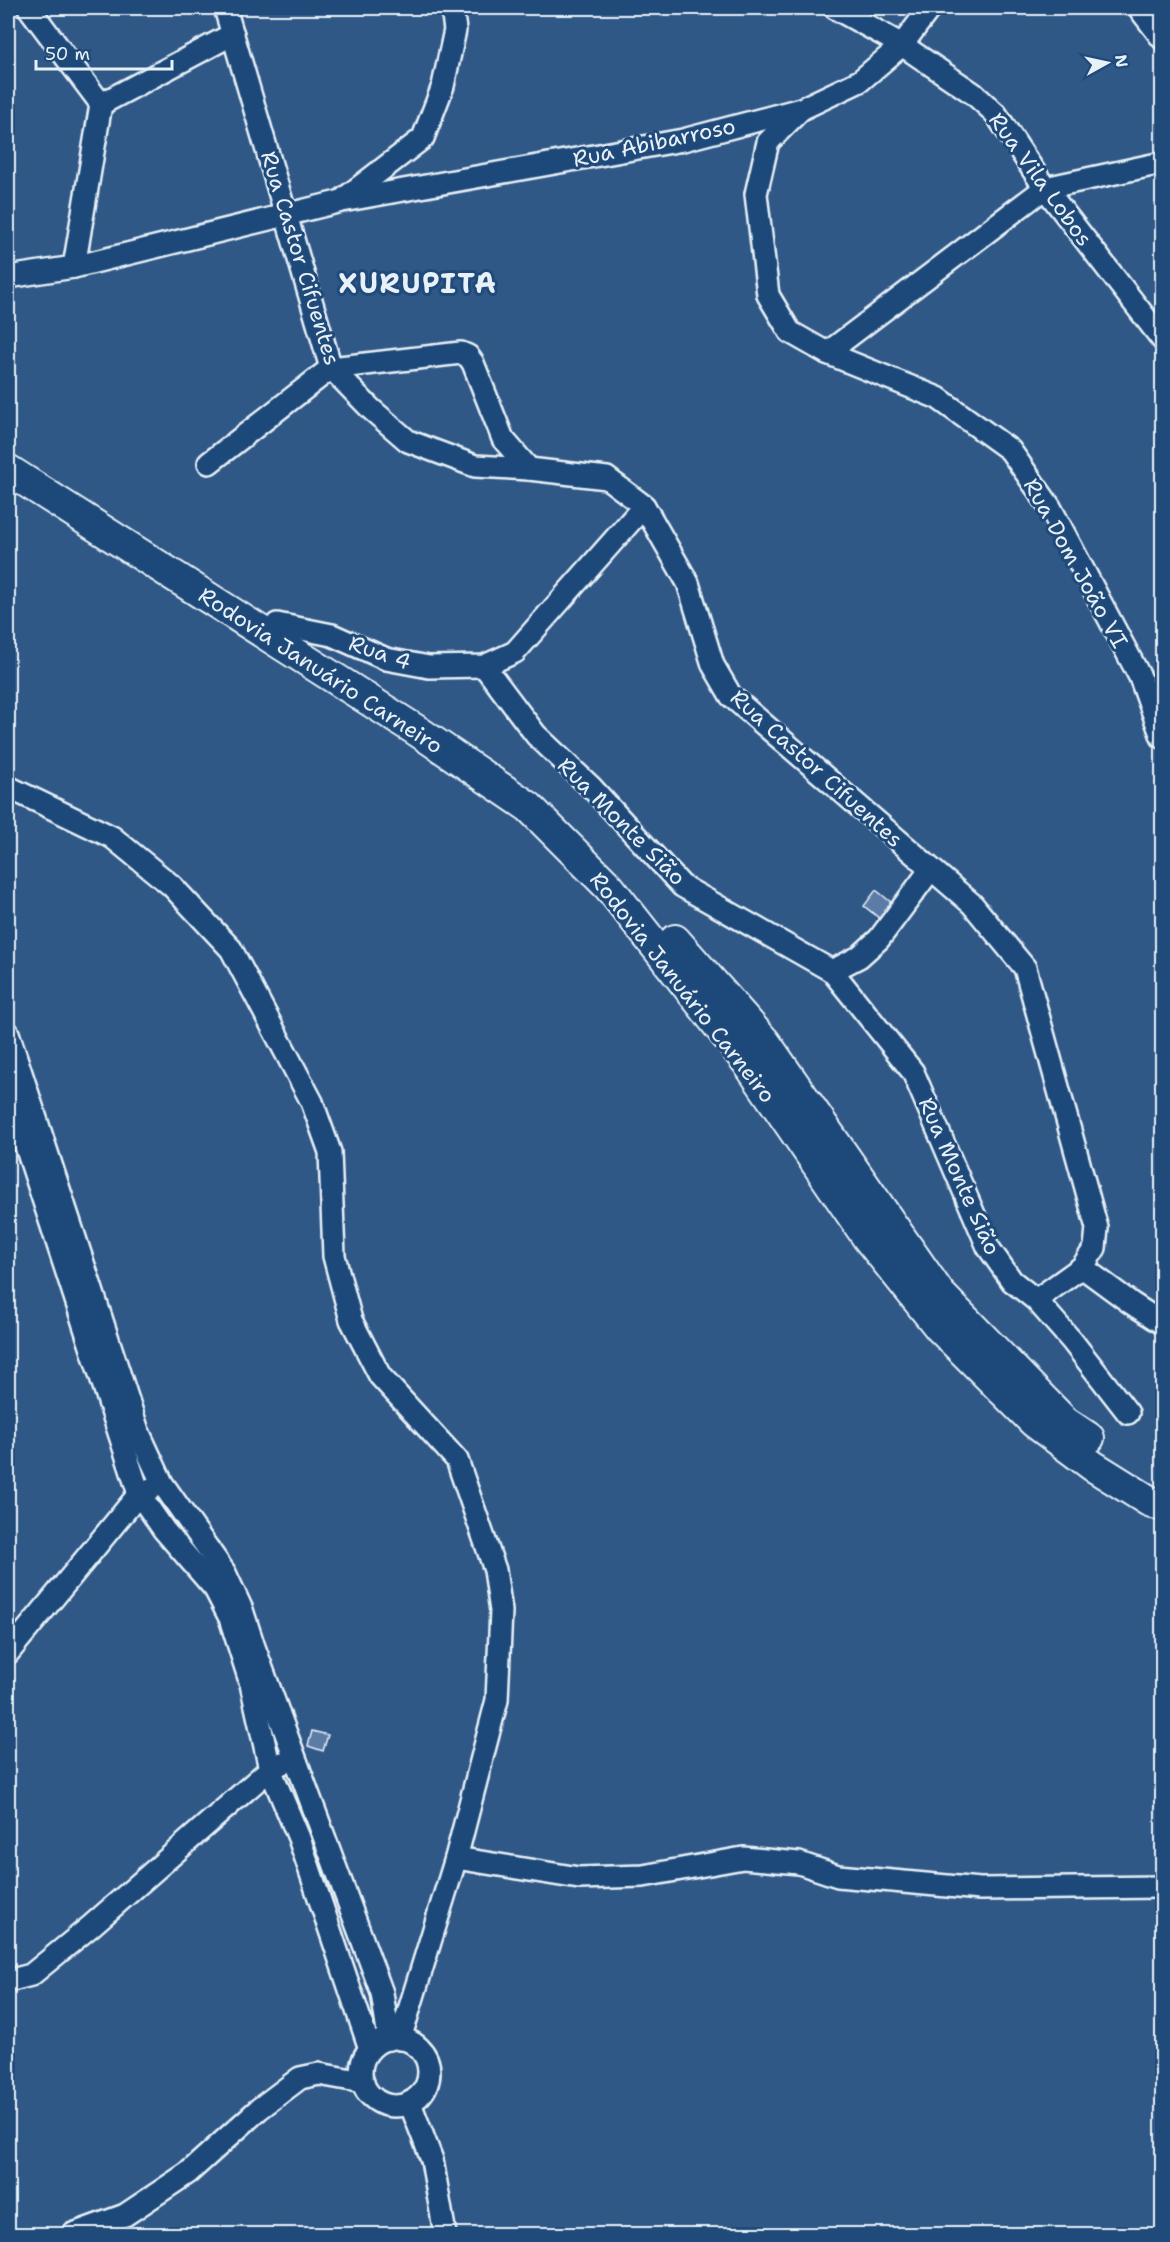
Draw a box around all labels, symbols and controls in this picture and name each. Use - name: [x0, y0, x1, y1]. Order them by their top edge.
- scale bar: [36, 33, 172, 71]
- north arrow: [1077, 33, 1137, 93]
- text: 50 m: [45, 42, 90, 66]
- text: N: [1110, 53, 1133, 69]
- street label: Rua Vila Lobos: [982, 107, 1099, 252]
- street label: Rua Abibarroso: [570, 111, 738, 174]
- street label: Rua Castor Cifuentes: [254, 147, 347, 369]
- district label: XURUPITA: [339, 264, 497, 302]
- street label: Rua Dom João VI: [1017, 473, 1134, 653]
- street label: Rodovia Januário Carneiro: [193, 580, 448, 760]
- street label: Rua 4: [345, 628, 415, 677]
- street label: Rua Castor Cifuentes: [724, 683, 909, 854]
- street label: Rua Monte Sião: [551, 751, 692, 892]
- street label: Rodovia Januário Carneiro: [583, 866, 782, 1109]
- street label: Rua Monte Sião: [912, 1093, 1007, 1260]

